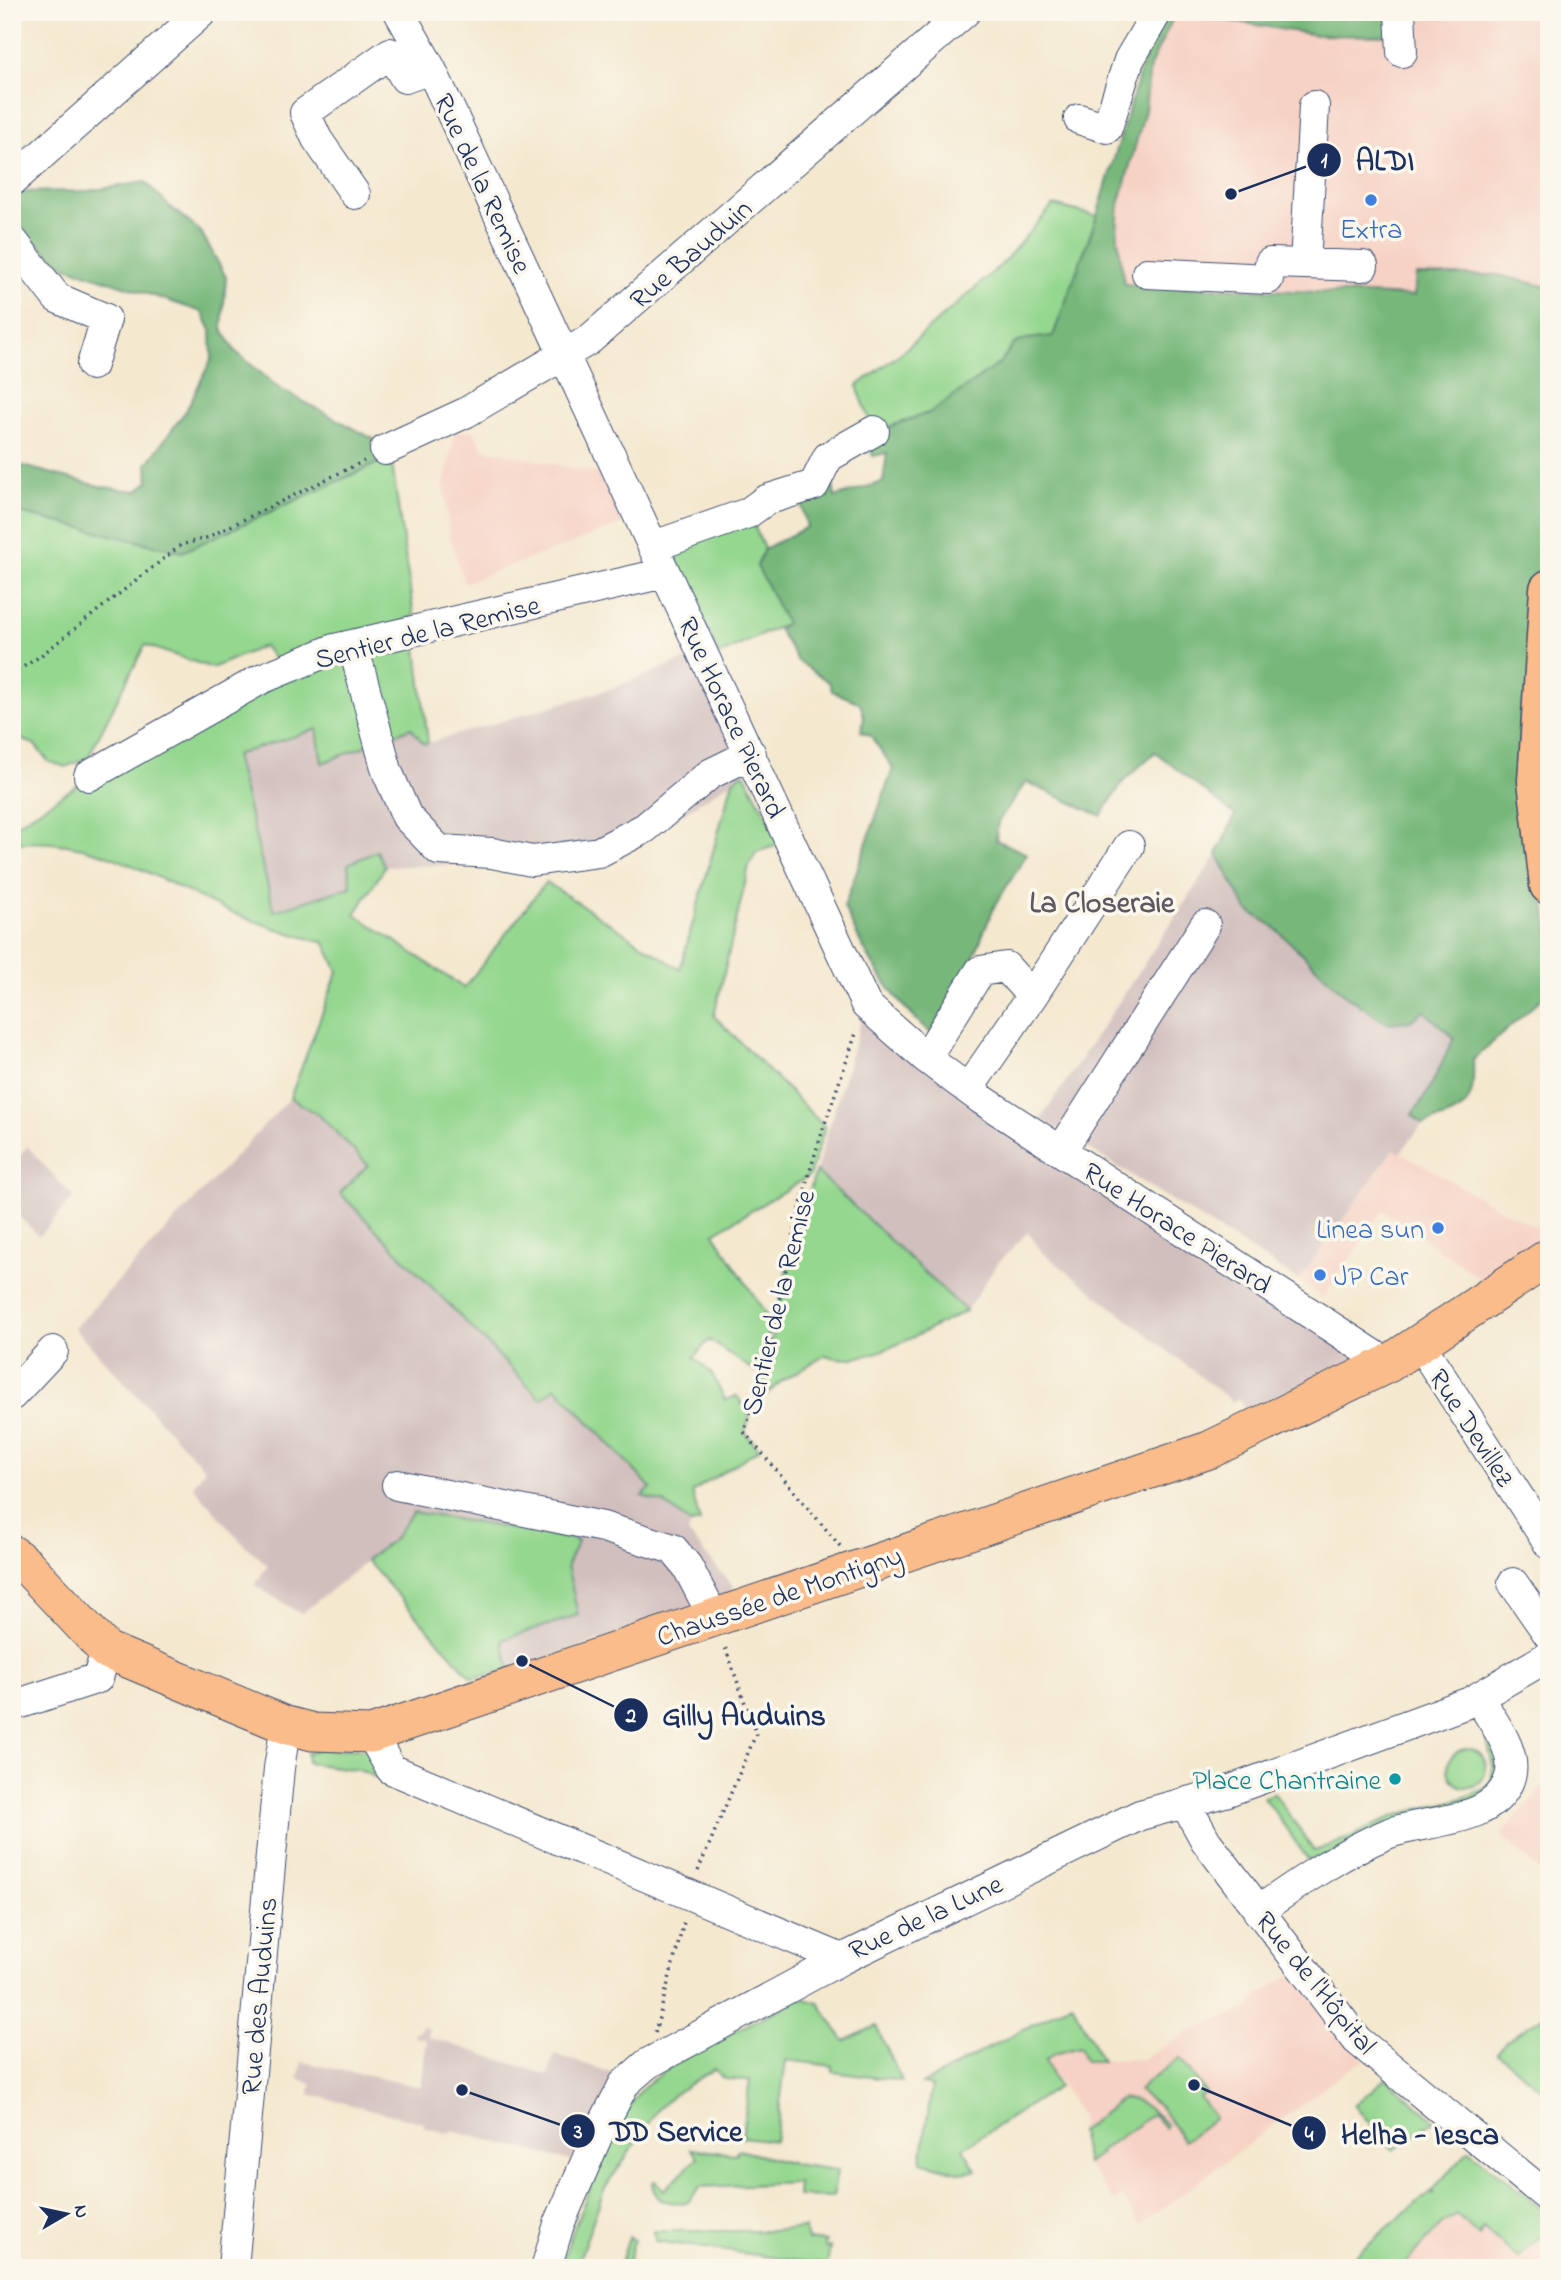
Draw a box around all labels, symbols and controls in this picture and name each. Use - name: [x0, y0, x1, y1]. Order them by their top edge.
- street label: Rue de la Remise: [421, 88, 541, 282]
- callout: ALDI: [1307, 134, 1429, 185]
- text: ALDI: [1356, 141, 1414, 185]
- text: 1: [1321, 147, 1328, 177]
- street label: Rue Bauduin: [622, 191, 763, 321]
- marker: Extra: [1363, 192, 1379, 208]
- place label: Extra: [1340, 211, 1402, 252]
- street label: Sentier de la Remise: [311, 586, 545, 682]
- street label: Rue Horace Pierard: [665, 611, 795, 826]
- district label: La Closeraie: [1030, 883, 1176, 927]
- street label: Rue Horace Pierard: [1074, 1153, 1279, 1307]
- street label: Sentier de la Remise: [733, 1186, 828, 1420]
- place label: Linea sun: [1316, 1211, 1424, 1252]
- marker: Linea sun: [1430, 1220, 1446, 1236]
- place label: JP Car: [1334, 1258, 1409, 1299]
- marker: JP Car: [1312, 1267, 1328, 1283]
- street label: Rue Devillez: [1416, 1362, 1524, 1496]
- street label: Chaussée de Montigny: [652, 1537, 908, 1660]
- callout: Gilly Auduins: [614, 1689, 840, 1740]
- text: Gilly Auduins: [662, 1696, 826, 1740]
- text: 2: [625, 1702, 637, 1732]
- place label: Place Chantraine: [1192, 1762, 1381, 1803]
- marker: Place Chantraine: [1387, 1771, 1403, 1787]
- street label: Rue de la Lune: [843, 1865, 1011, 1973]
- street label: Rue des Auduins: [232, 1896, 291, 2097]
- street label: Rue de l'Hôpital: [1244, 1904, 1385, 2065]
- callout: DD Service: [560, 2105, 756, 2156]
- callout: Helha - Iesca: [1292, 2108, 1513, 2159]
- text: DD Service: [607, 2112, 744, 2156]
- text: Helha - Iesca: [1341, 2115, 1499, 2159]
- text: 3: [573, 2118, 583, 2148]
- text: 4: [1305, 2121, 1314, 2151]
- north arrow: [32, 2178, 102, 2248]
- text: N: [66, 2203, 95, 2220]

